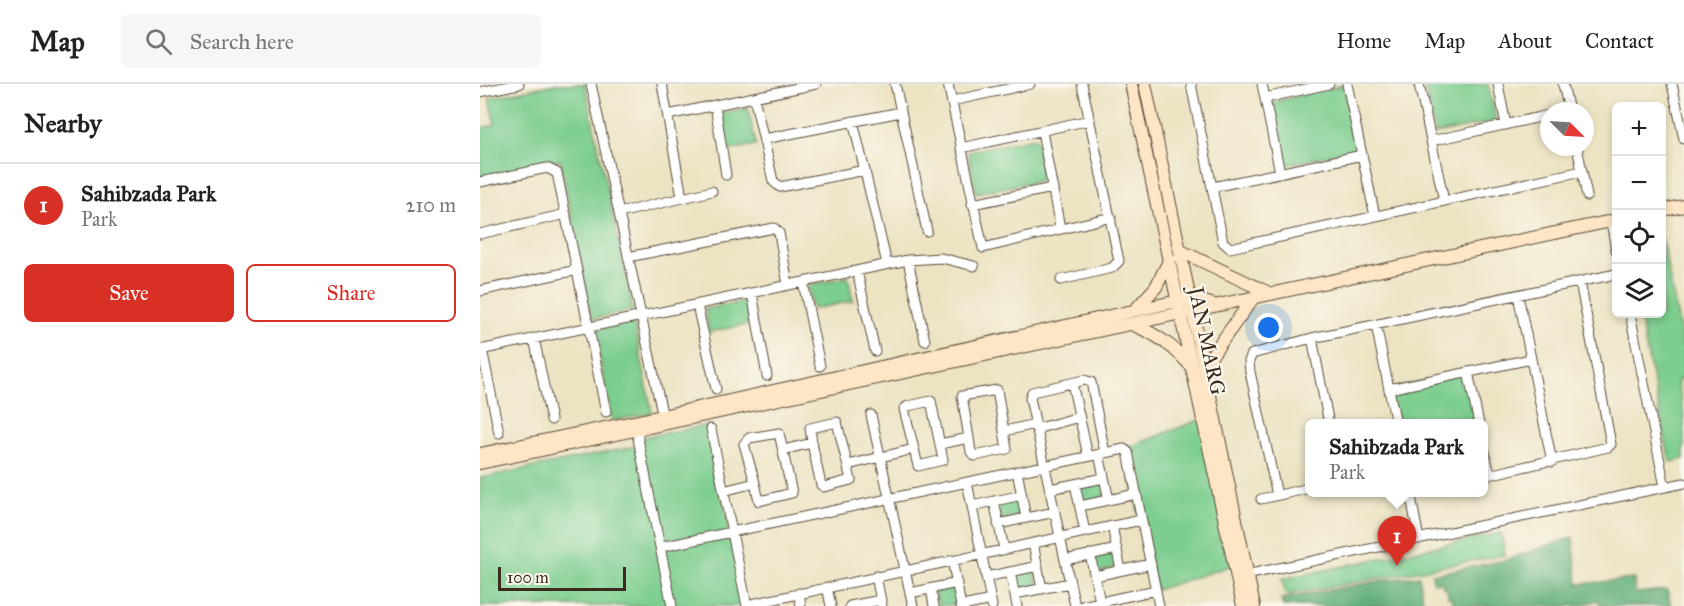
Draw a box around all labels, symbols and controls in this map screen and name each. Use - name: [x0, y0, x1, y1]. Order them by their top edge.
- search box: [121, 14, 541, 68]
- text: Map: [30, 24, 85, 59]
- icon: search: [142, 25, 175, 58]
- text: Search here: [190, 28, 294, 55]
- text: Home: [1336, 28, 1391, 54]
- text: Map: [1424, 28, 1465, 54]
- text: About: [1498, 28, 1552, 54]
- text: Contact: [1585, 28, 1654, 54]
- north arrow: [1540, 102, 1594, 156]
- map controls: [1612, 102, 1666, 318]
- button: +: [1612, 102, 1666, 156]
- text: Nearby: [24, 107, 102, 139]
- button: −: [1612, 156, 1666, 210]
- text: Sahibzada Park: [81, 180, 216, 207]
- text: 1: [40, 193, 47, 217]
- text: 210 m: [406, 193, 456, 217]
- text: Park: [81, 207, 117, 231]
- button: locate: [1612, 210, 1666, 264]
- button: Save: [24, 264, 234, 322]
- button: Share: [246, 264, 456, 322]
- button: layers: [1612, 264, 1666, 318]
- street label: JAN MARG: [1182, 282, 1231, 398]
- your location: [1254, 313, 1283, 342]
- popup: [1305, 419, 1488, 497]
- text: Sahibzada Park: [1329, 433, 1464, 460]
- text: Park: [1329, 460, 1365, 484]
- pin: 1: [1378, 516, 1416, 566]
- scale bar: [498, 564, 626, 592]
- text: 100 m: [507, 568, 549, 587]

